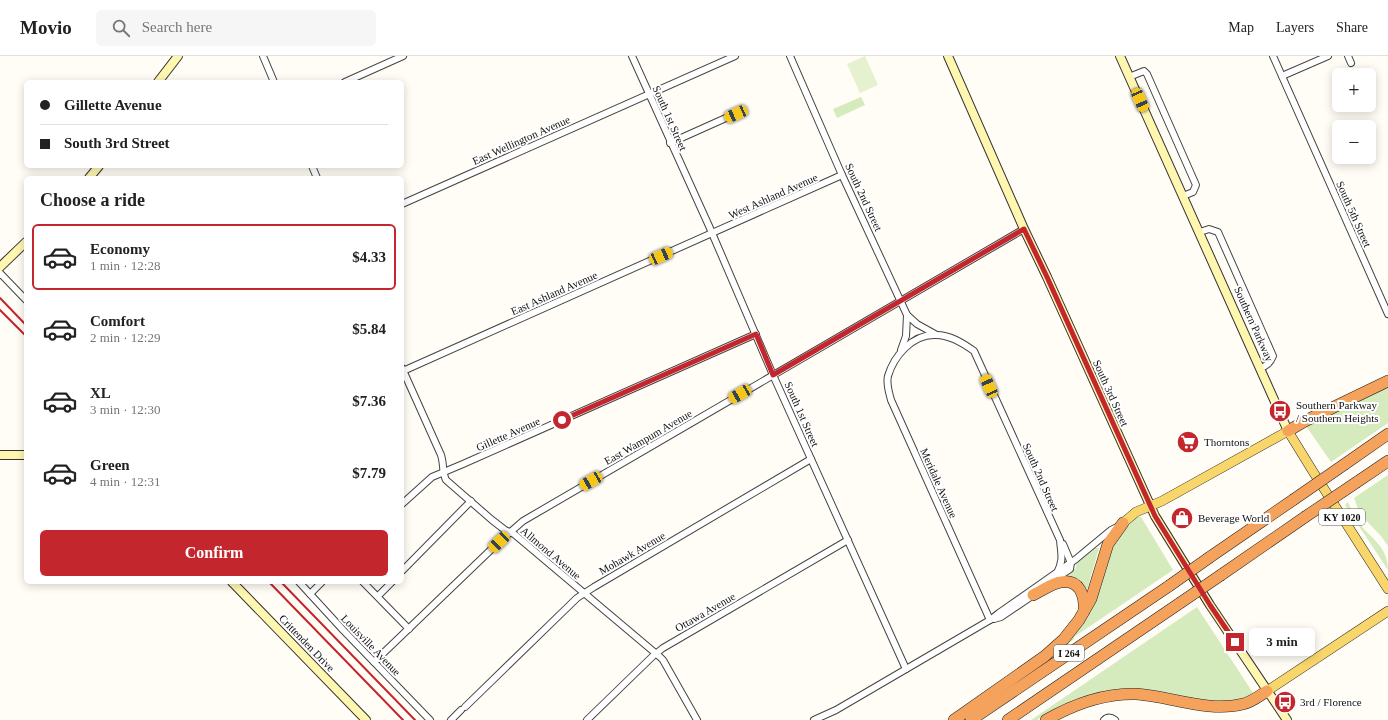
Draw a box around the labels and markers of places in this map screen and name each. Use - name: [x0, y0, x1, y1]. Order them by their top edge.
- bus stop icon: Southern Parkway / Southern Heights: [1267, 398, 1293, 424]
- place label: Southern Parkway / Southern Heights: [1296, 399, 1379, 424]
- supermarket icon: Thorntons: [1175, 429, 1201, 455]
- place label: Thorntons: [1204, 436, 1249, 448]
- shop icon: Beverage World: [1169, 505, 1195, 531]
- place label: Beverage World: [1198, 512, 1270, 524]
- bus stop icon: 3rd / Florence: [1272, 689, 1298, 715]
- place label: 3rd / Florence: [1300, 696, 1362, 708]

